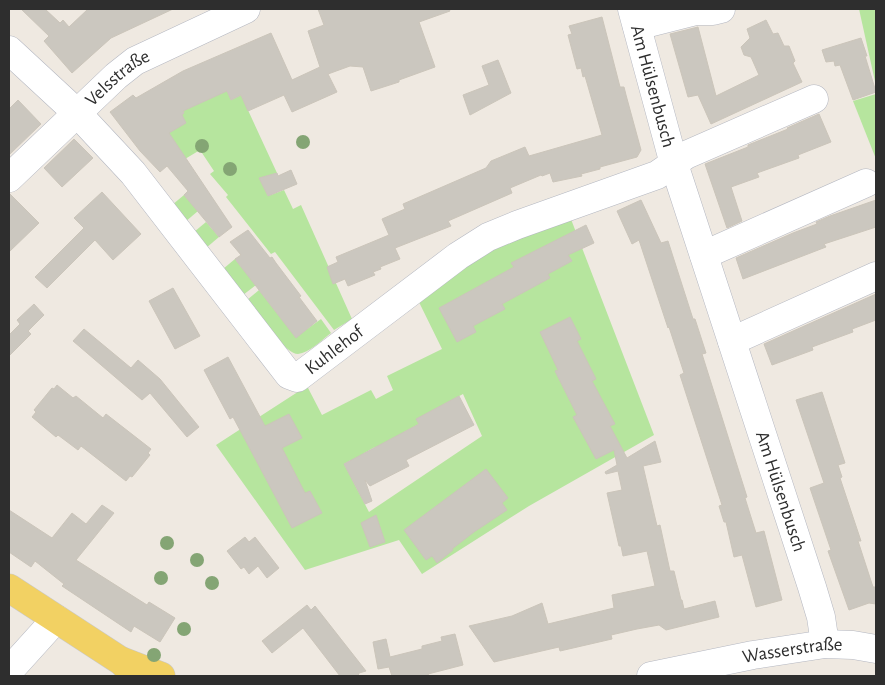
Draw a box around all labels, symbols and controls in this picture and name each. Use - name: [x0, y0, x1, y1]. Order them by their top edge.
- street label: Am Hülsenbusch: [627, 23, 679, 149]
- street label: Velsstraße: [82, 46, 152, 109]
- street label: Kuhlehof: [301, 321, 368, 378]
- street label: Am Hülsenbusch: [752, 429, 809, 554]
- street label: Wasserstraße: [741, 634, 843, 666]

